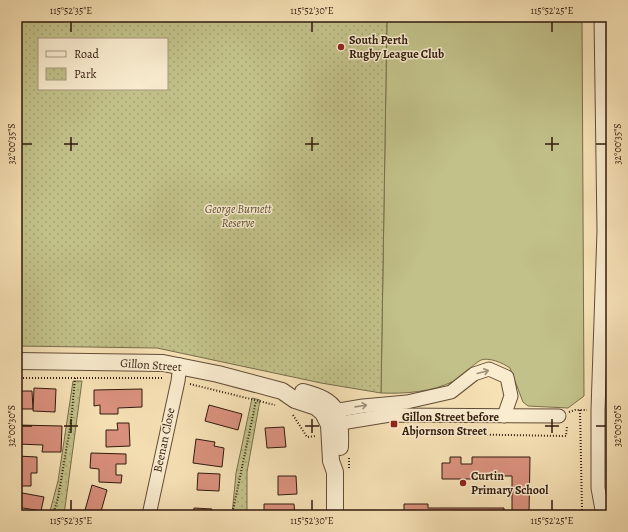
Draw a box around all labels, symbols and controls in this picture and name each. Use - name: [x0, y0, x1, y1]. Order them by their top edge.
- text: 115°52'35"E: [50, 4, 92, 17]
- text: 115°52'30"E: [290, 4, 334, 17]
- text: 115°52'25"E: [531, 4, 574, 17]
- place label: South Perth Rugby League Club: [349, 32, 444, 62]
- legend: [38, 38, 168, 90]
- marker: South Perth Rugby League Club: [336, 42, 346, 52]
- text: Road: [74, 46, 100, 62]
- text: Park: [74, 66, 97, 82]
- text: 32°00'35"S: [5, 123, 18, 165]
- text: 32°00'35"S: [611, 123, 624, 165]
- park label: George Burnett Reserve: [205, 201, 272, 231]
- street label: Gillon Street: [120, 355, 182, 375]
- one-way arrow: [477, 368, 490, 375]
- one-way arrow: [354, 402, 367, 410]
- text: 32°00'30"S: [5, 405, 18, 447]
- text: 32°00'30"S: [611, 405, 624, 447]
- street label: Beenan Close: [149, 406, 179, 474]
- place label: Gillon Street before Abjornson Street: [401, 409, 500, 439]
- marker: Gillon Street before Abjornson Street: [389, 419, 399, 429]
- place label: Curtin Primary School: [471, 468, 549, 498]
- marker: Curtin Primary School: [458, 478, 468, 488]
- text: 115°52'35"E: [50, 514, 92, 527]
- text: 115°52'30"E: [290, 514, 334, 527]
- text: 115°52'25"E: [531, 514, 574, 527]

